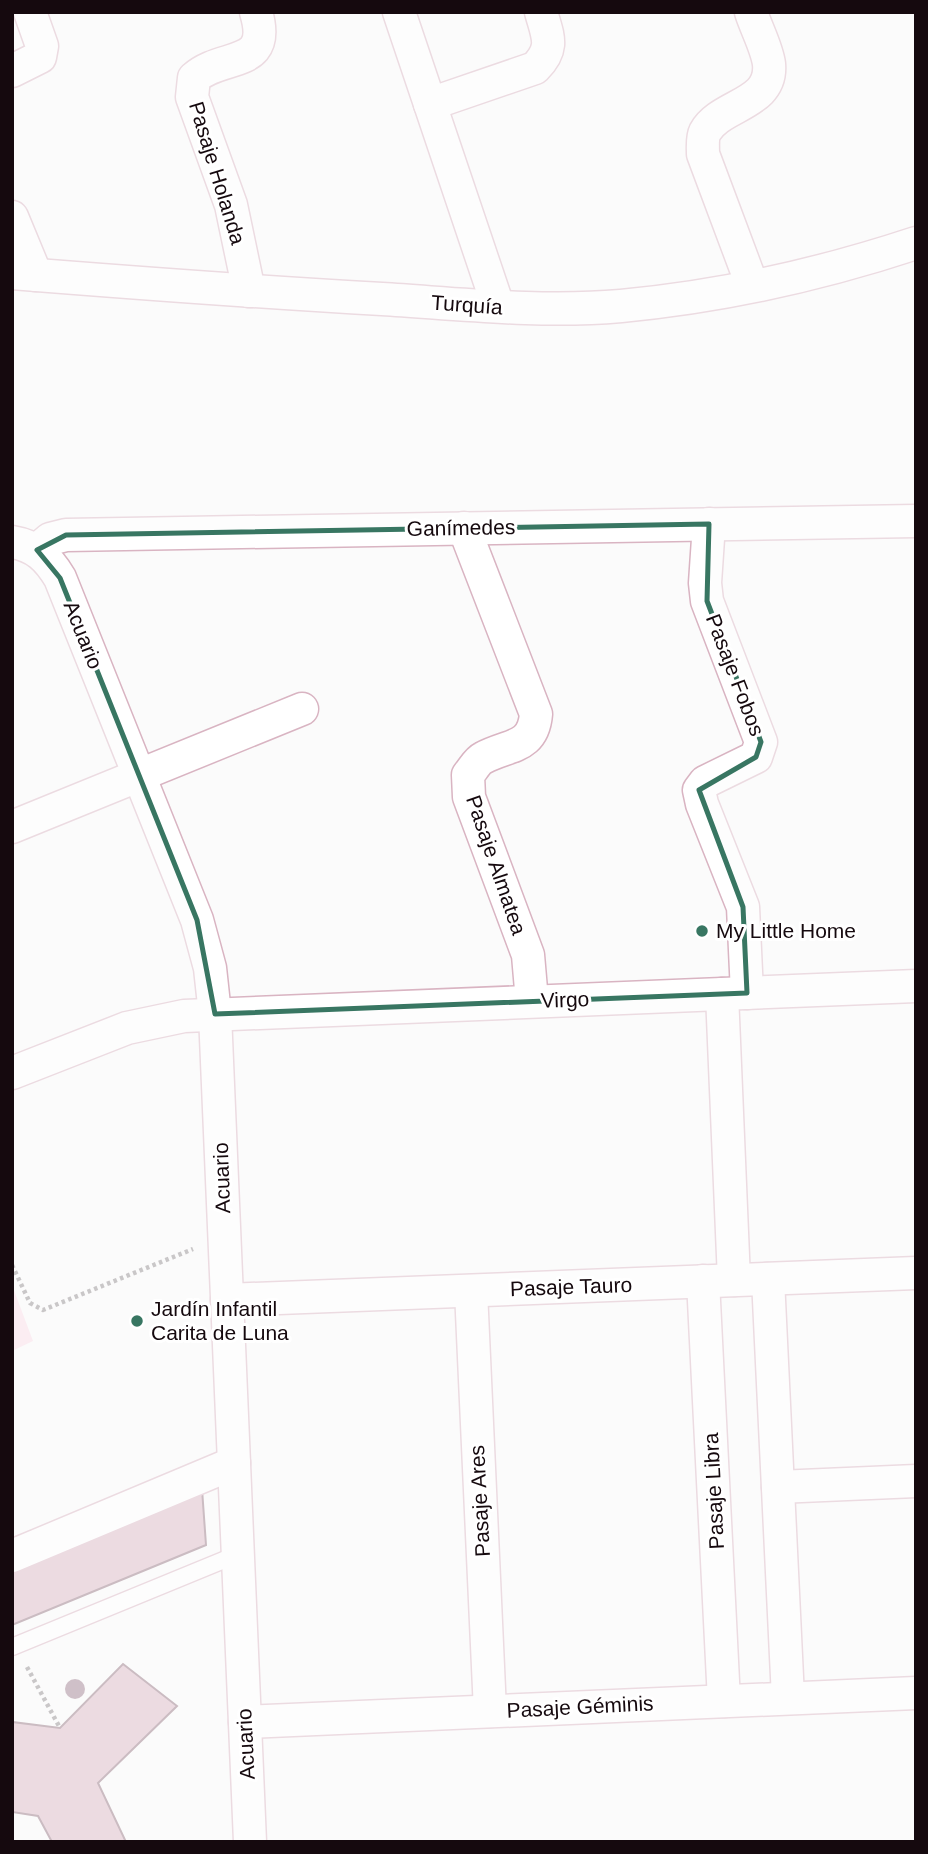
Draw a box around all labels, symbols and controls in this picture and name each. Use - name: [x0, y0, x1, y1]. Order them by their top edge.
- street label: Pasaje Holanda: [185, 99, 250, 247]
- street label: Turquía: [431, 291, 504, 318]
- street label: Ganímedes: [407, 515, 515, 540]
- street label: Acuario: [59, 597, 107, 672]
- street label: Pasaje Fobos: [702, 611, 769, 739]
- street label: Pasaje Almatea: [462, 792, 531, 938]
- place label: My Little Home: [716, 919, 856, 942]
- marker: My Little Home: [694, 923, 710, 939]
- street label: Virgo: [540, 987, 590, 1012]
- street label: Acuario: [209, 1142, 234, 1214]
- street label: Pasaje Tauro: [510, 1273, 632, 1300]
- place label: Jardín Infantil Carita de Luna: [151, 1297, 289, 1344]
- marker: Jardín Infantil Carita de Luna: [129, 1313, 145, 1329]
- street label: Pasaje Libra: [699, 1432, 728, 1550]
- street label: Pasaje Ares: [465, 1444, 494, 1558]
- street label: Pasaje Géminis: [506, 1691, 654, 1722]
- street label: Acuario: [232, 1708, 259, 1780]

